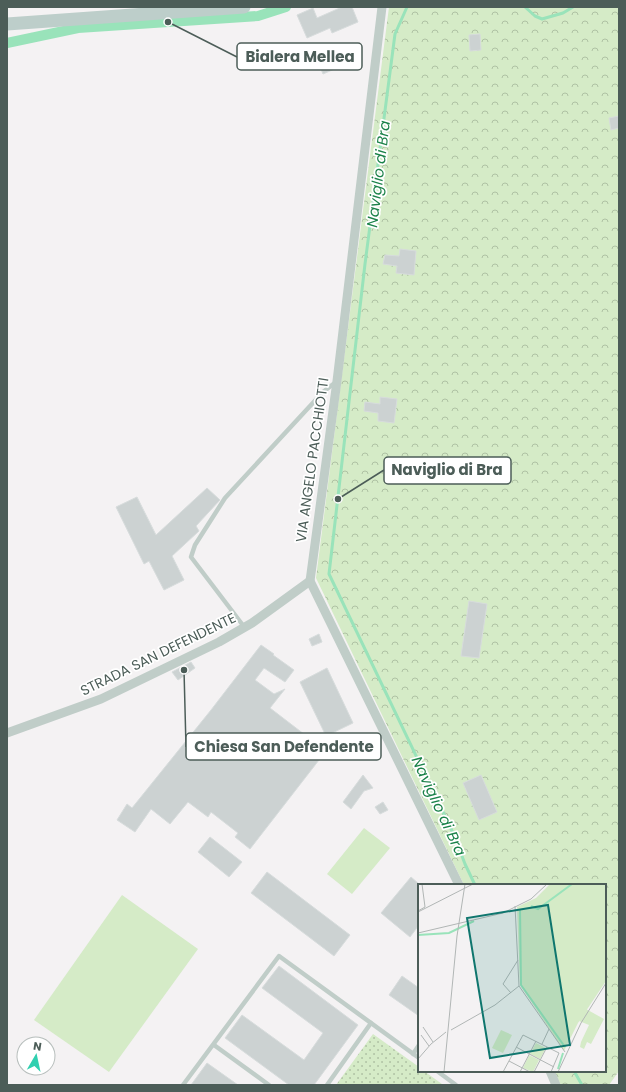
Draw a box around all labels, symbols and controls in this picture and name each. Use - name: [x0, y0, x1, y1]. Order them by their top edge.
- callout: Bialera Mellea: [237, 43, 362, 70]
- text: Bialera Mellea: [245, 46, 355, 67]
- water label: Naviglio di Bra: [361, 119, 395, 229]
- street label: VIA ANGELO PACCHIOTTI: [291, 376, 333, 544]
- callout: Naviglio di Bra: [384, 457, 511, 484]
- text: Naviglio di Bra: [391, 459, 503, 480]
- street label: STRADA SAN DEFENDENTE: [77, 608, 239, 700]
- callout: Chiesa San Defendente: [186, 733, 381, 760]
- text: Chiesa San Defendente: [194, 736, 374, 757]
- water label: Naviglio di Bra: [407, 753, 471, 859]
- inset map: [418, 884, 606, 1072]
- north arrow: [16, 1036, 56, 1076]
- text: N: [32, 1038, 43, 1055]

